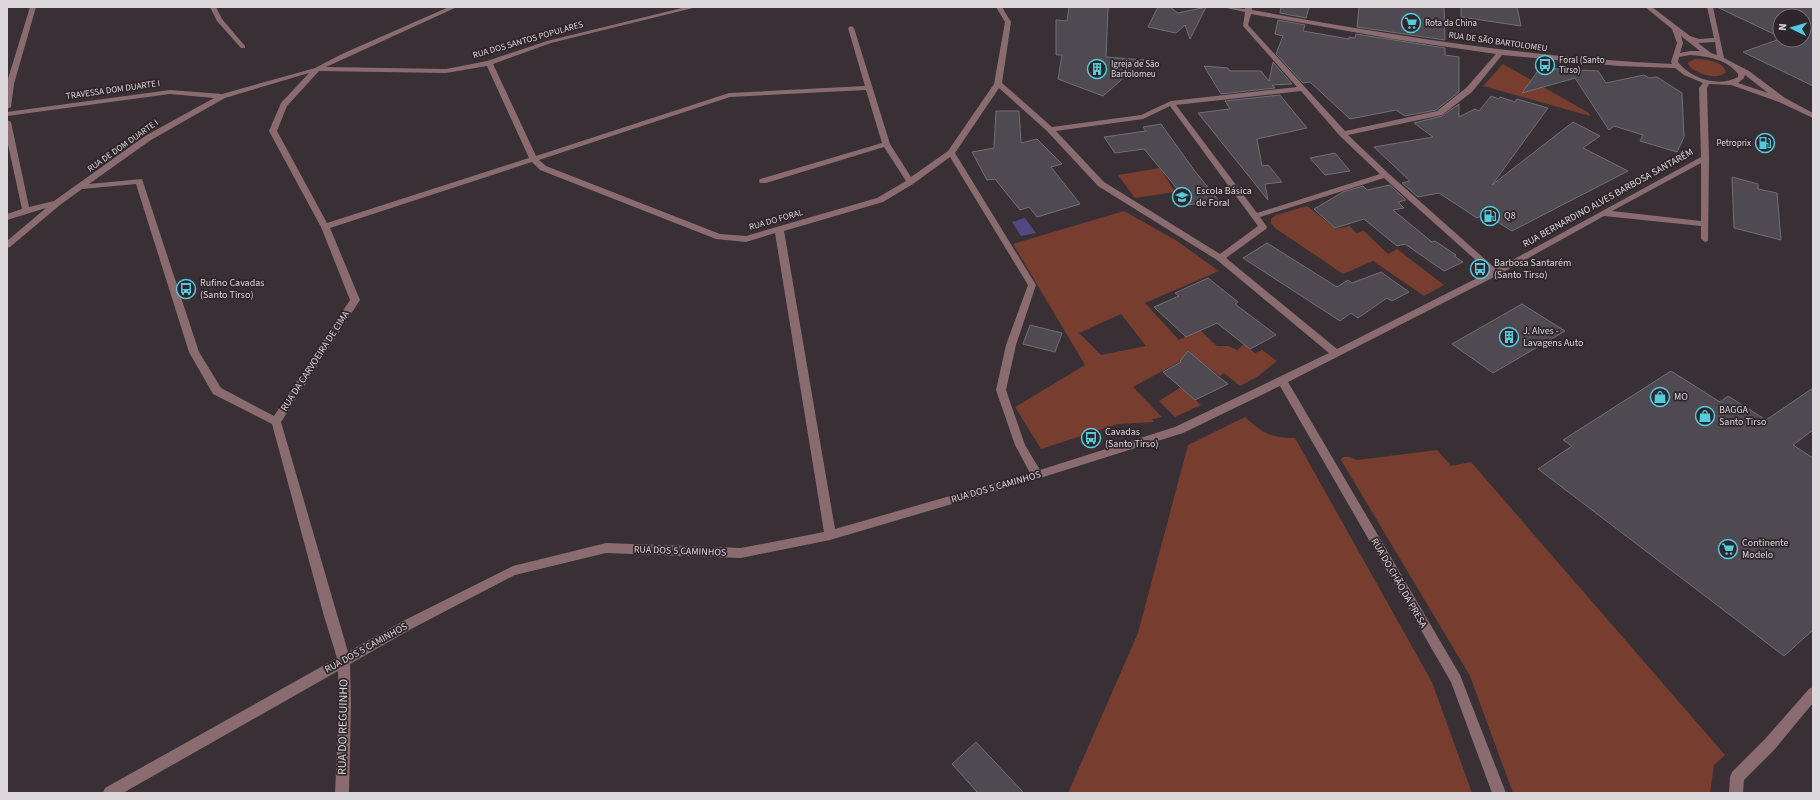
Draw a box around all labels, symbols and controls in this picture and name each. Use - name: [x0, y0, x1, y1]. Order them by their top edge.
- north arrow: [1772, 8, 1812, 48]
- supermarket icon: Rota da China: [1400, 12, 1422, 34]
- place label: Rota da China: [1425, 17, 1477, 30]
- street label: RUA DOS SANTOS POPULARES: [471, 18, 585, 62]
- text: N: [1775, 23, 1790, 31]
- street label: RUA DE SÃO BARTOLOMEU: [1448, 29, 1549, 55]
- bus stop icon: Foral (Santo Tirso): [1534, 54, 1556, 76]
- place label: Foral (Santo Tirso): [1559, 54, 1605, 77]
- building icon: Igreja de São Bartolomeu: [1086, 58, 1108, 80]
- place label: Igreja de São Bartolomeu: [1111, 58, 1160, 81]
- street label: TRAVESSA DOM DUARTE I: [65, 77, 161, 103]
- street label: RUA DE DOM DUARTE I: [85, 117, 161, 175]
- fuel station icon: Petroprix: [1754, 132, 1776, 154]
- place label: Petroprix: [1716, 137, 1751, 150]
- street label: RUA BERNARDINO ALVES BARBOSA SANTARÉM: [1520, 145, 1696, 251]
- place label: Escola Básica de Foral: [1196, 184, 1252, 210]
- school or university icon: Escola Básica de Foral: [1171, 186, 1193, 208]
- fuel station icon: Q8: [1479, 205, 1501, 227]
- street label: RUA DO FORAL: [748, 206, 805, 234]
- place label: Q8: [1504, 209, 1516, 223]
- place label: Barbosa Santarém (Santo Tirso): [1494, 256, 1571, 282]
- bus stop icon: Barbosa Santarém (Santo Tirso): [1469, 258, 1491, 280]
- place label: Rufino Cavadas (Santo Tirso): [200, 276, 264, 302]
- bus stop icon: Rufino Cavadas (Santo Tirso): [175, 278, 197, 300]
- street label: RUA DA CARVOEIRA DE CIMA: [277, 308, 353, 414]
- place label: J. Alves - Lavagens Auto: [1523, 324, 1583, 350]
- building icon: J. Alves - Lavagens Auto: [1498, 326, 1520, 348]
- shop icon: MO: [1649, 386, 1671, 408]
- place label: MO: [1674, 390, 1688, 404]
- place label: BAGGA Santo Tirso: [1719, 403, 1766, 429]
- shop icon: BAGGA Santo Tirso: [1694, 405, 1716, 427]
- place label: Cavadas (Santo Tirso): [1105, 425, 1158, 451]
- bus stop icon: Cavadas (Santo Tirso): [1080, 427, 1102, 449]
- street label: RUA DOS 5 CAMINHOS: [950, 468, 1042, 506]
- street label: RUA DO CHÃO DA PRESA: [1368, 536, 1431, 631]
- place label: Continente Modelo: [1742, 536, 1789, 562]
- supermarket icon: Continente Modelo: [1717, 538, 1739, 560]
- street label: RUA DOS 5 CAMINHOS: [634, 542, 726, 560]
- street label: RUA DOS 5 CAMINHOS: [322, 619, 410, 677]
- street label: RUA DO REGUINHO: [334, 679, 352, 775]

